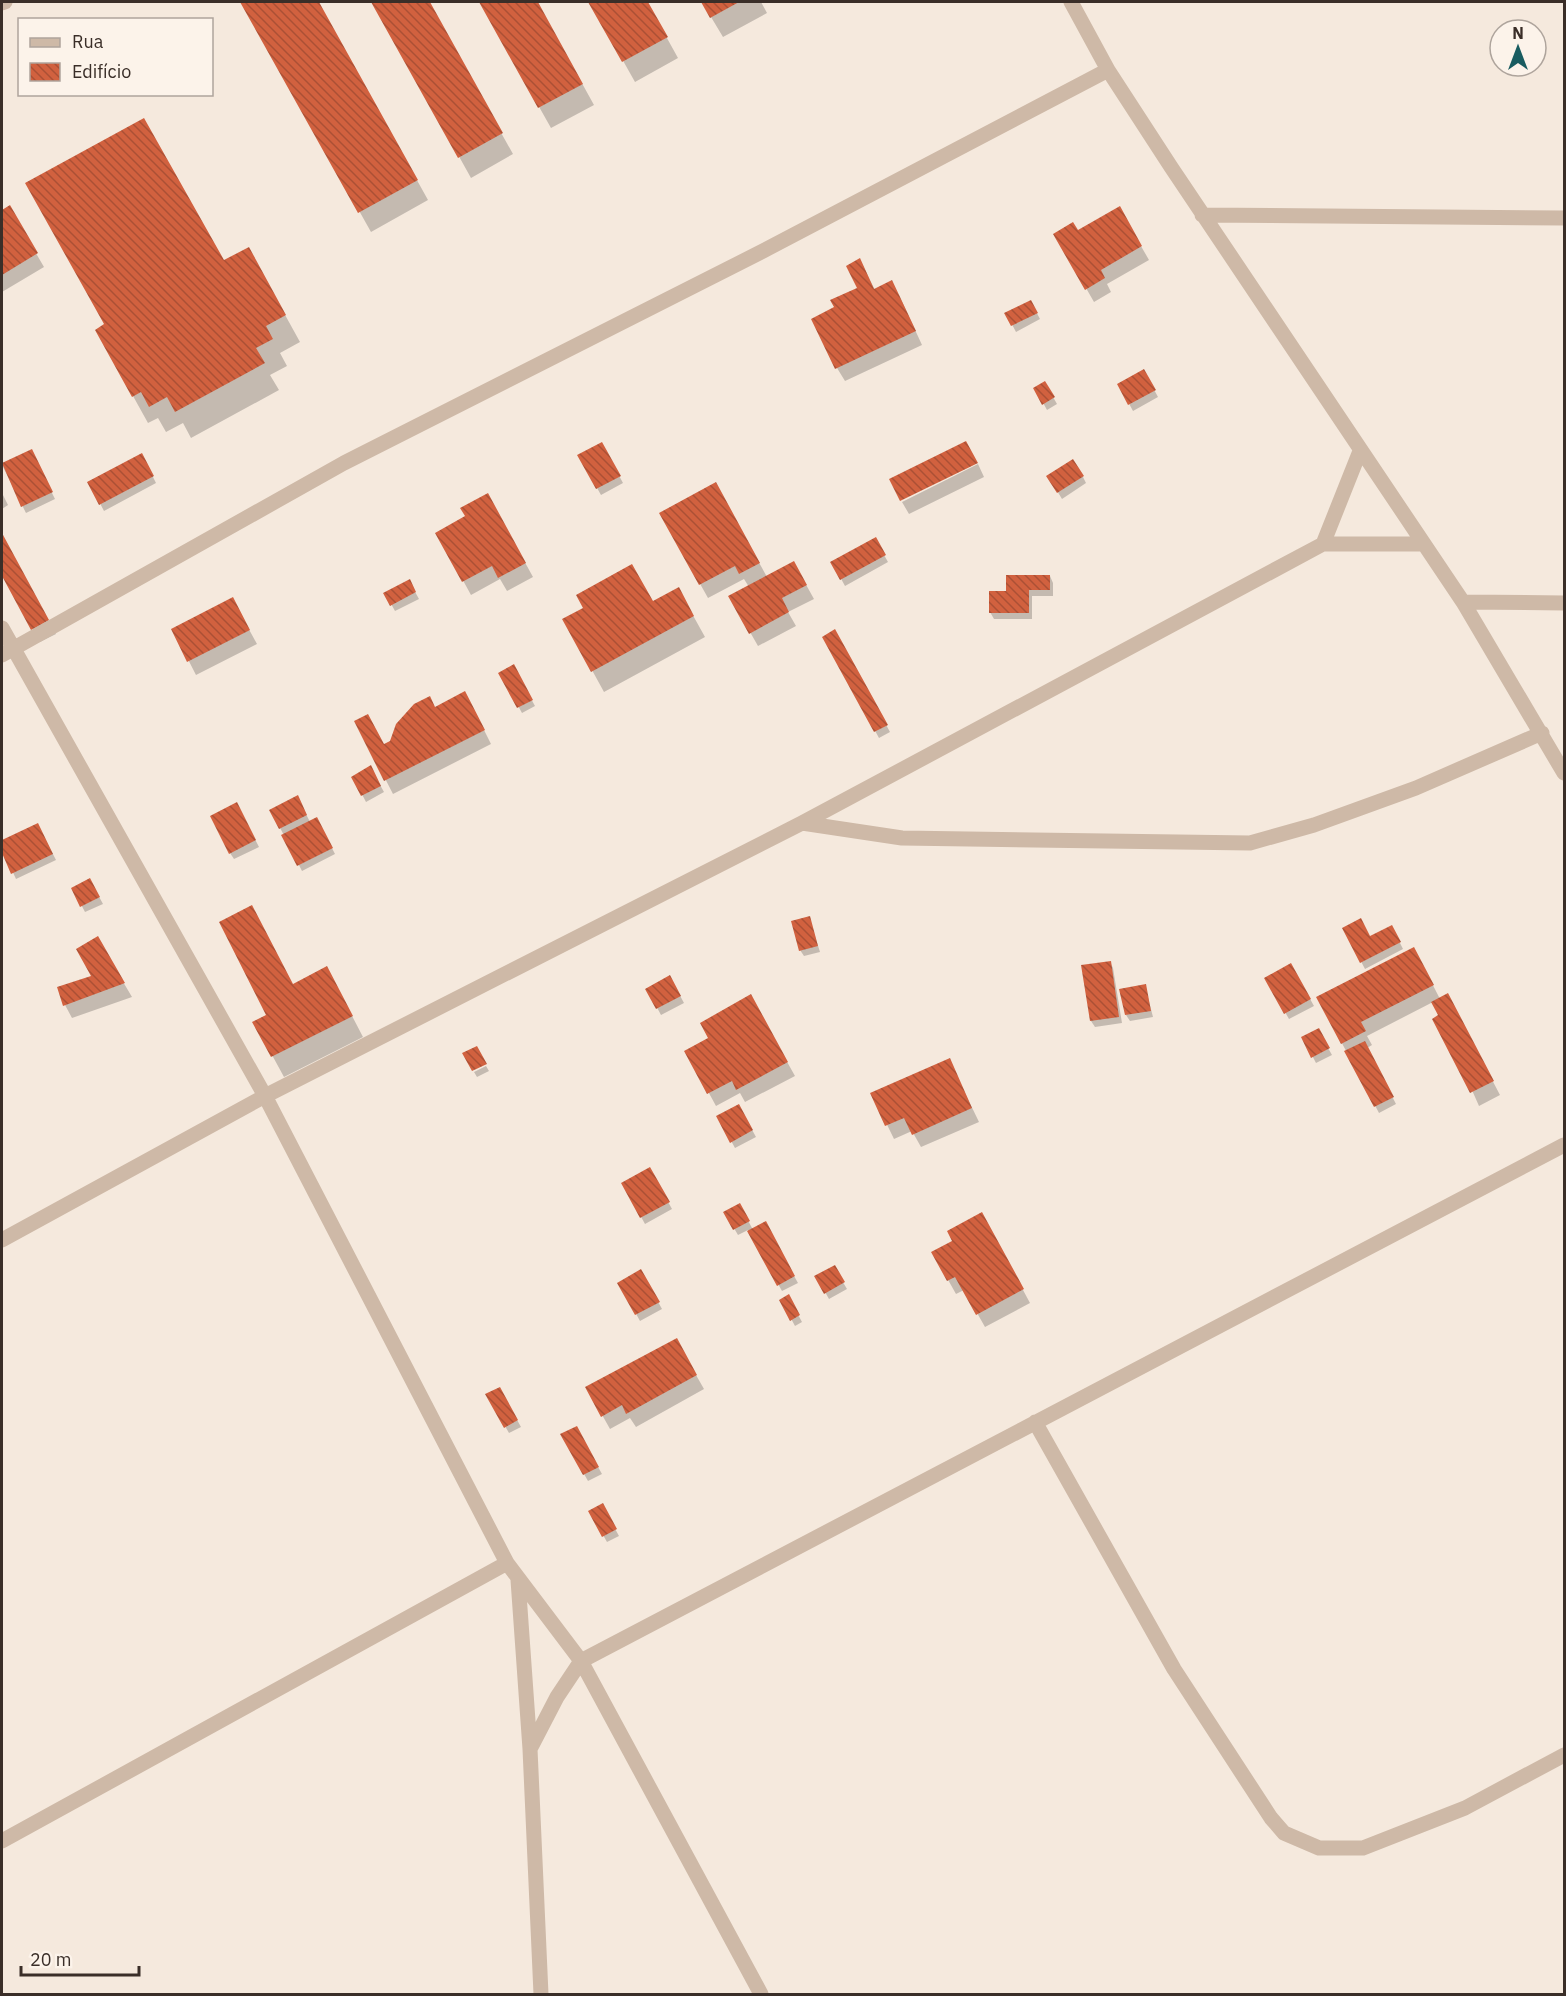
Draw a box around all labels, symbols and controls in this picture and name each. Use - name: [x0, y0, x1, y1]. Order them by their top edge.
- legend: [18, 18, 213, 96]
- north arrow: [1488, 18, 1548, 78]
- text: N: [1512, 23, 1524, 43]
- text: Rua: [72, 30, 104, 53]
- text: Edifício: [72, 60, 131, 83]
- scale bar: [21, 1939, 140, 1977]
- text: 20 m: [30, 1948, 72, 1971]

